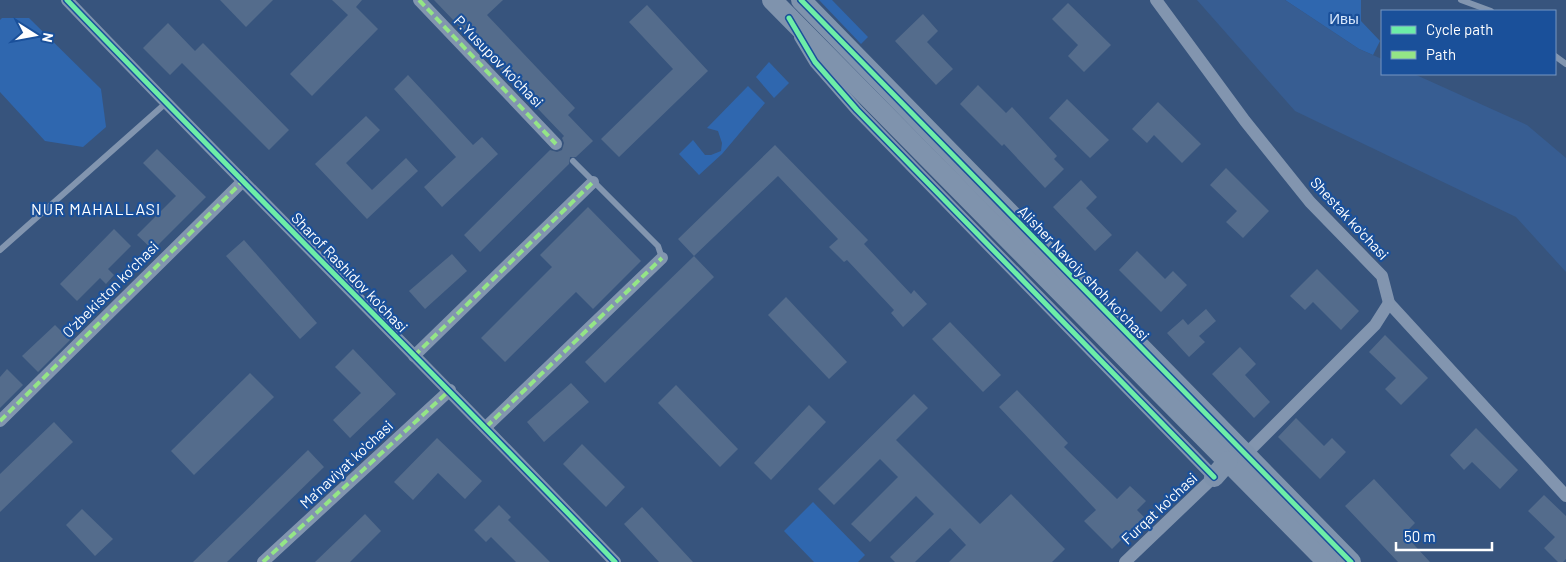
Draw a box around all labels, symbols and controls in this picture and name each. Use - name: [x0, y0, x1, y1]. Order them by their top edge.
- park label: Ивы: [1329, 9, 1359, 27]
- north arrow: [10, 10, 60, 60]
- legend: [1381, 10, 1556, 75]
- street label: P.Yusupov ko'chasi: [451, 11, 547, 111]
- text: Cycle path: [1426, 20, 1493, 38]
- text: N: [39, 31, 57, 44]
- text: Path: [1426, 45, 1456, 63]
- street label: Shestak ko'chasi: [1307, 173, 1393, 263]
- district label: NUR MAHALLASI: [31, 199, 161, 218]
- street label: Alisher Navoiy shoh koʻchasi: [1015, 202, 1153, 344]
- street label: Sharof Rashidov ko'chasi: [288, 208, 412, 336]
- street label: O‘zbekiston ko‘chasi: [58, 237, 162, 341]
- street label: Ma’naviyat ko'chasi: [296, 416, 396, 512]
- street label: Furqat ko'chasi: [1117, 468, 1201, 548]
- scale bar: [1396, 520, 1492, 552]
- text: 50 m: [1404, 527, 1436, 545]

